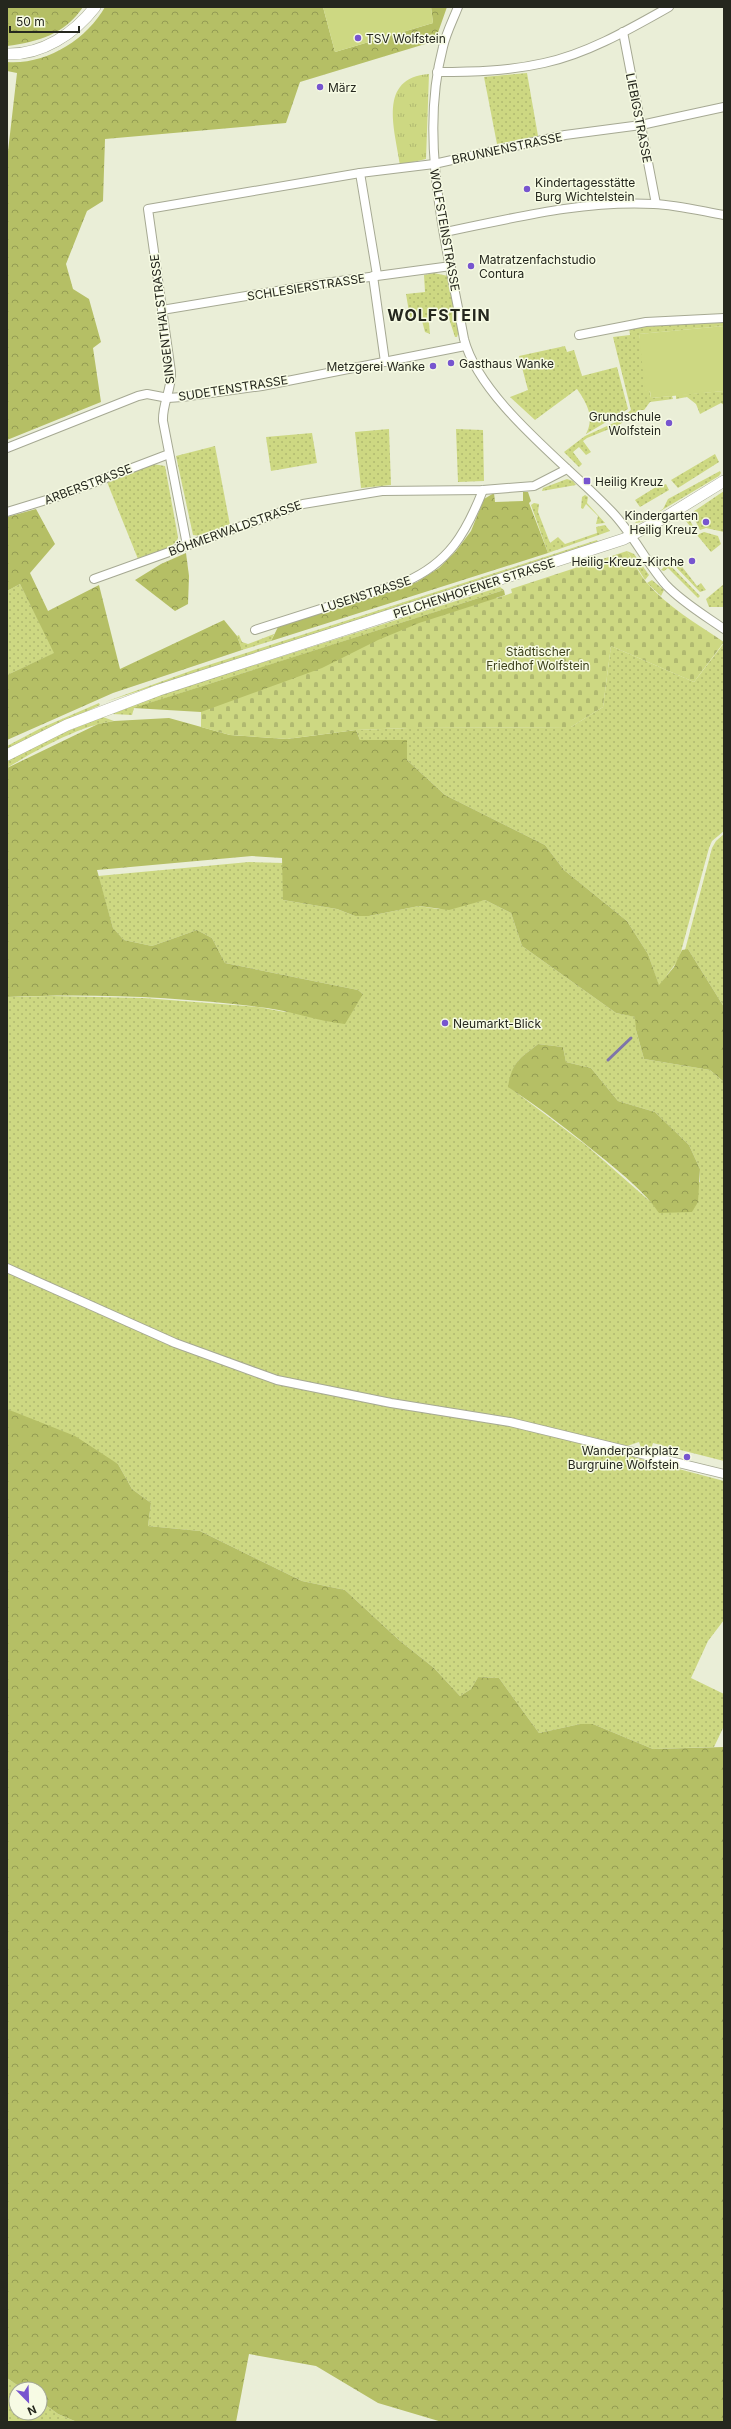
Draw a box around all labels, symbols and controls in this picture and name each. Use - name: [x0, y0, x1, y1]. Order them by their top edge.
- scale bar: [10, 8, 79, 34]
- text: 50 m: [16, 14, 45, 29]
- place label: TSV Wolfstein: [366, 31, 446, 46]
- marker: TSV Wolfstein: [353, 33, 363, 43]
- street label: LIEBIGSTRASSE: [623, 72, 655, 164]
- place label: März: [328, 80, 357, 95]
- marker: März: [315, 82, 325, 92]
- street label: BRUNNENSTRASSE: [450, 129, 564, 167]
- street label: WOLFSTEINSTRASSE: [427, 168, 463, 292]
- place label: Kindertagesstätte Burg Wichtelstein: [535, 175, 635, 204]
- marker: Kindertagesstätte Burg Wichtelstein: [522, 184, 532, 194]
- place label: Matratzenfachstudio Contura: [479, 252, 596, 281]
- street label: SINGENTHALSTRASSE: [147, 253, 177, 385]
- marker: Matratzenfachstudio Contura: [466, 261, 476, 271]
- street label: SCHLESIERSTRASSE: [246, 270, 366, 304]
- district label: WOLFSTEIN: [387, 305, 491, 325]
- place label: Gasthaus Wanke: [459, 356, 554, 371]
- marker: Gasthaus Wanke: [446, 358, 456, 368]
- place label: Metzgerei Wanke: [326, 359, 425, 374]
- marker: Metzgerei Wanke: [428, 361, 438, 371]
- street label: SUDETENSTRASSE: [177, 372, 289, 404]
- place label: Grundschule Wolfstein: [589, 409, 661, 438]
- marker: Grundschule Wolfstein: [664, 418, 674, 428]
- street label: ARBERSTRASSE: [42, 460, 134, 508]
- place label: Heilig Kreuz: [595, 474, 663, 489]
- marker: Heilig Kreuz: [582, 476, 592, 486]
- street label: BÖHMERWALDSTRASSE: [166, 497, 304, 559]
- place label: Kindergarten Heilig Kreuz: [624, 508, 698, 537]
- marker: Kindergarten Heilig Kreuz: [701, 517, 711, 527]
- place label: Heilig-Kreuz-Kirche: [571, 554, 684, 569]
- street label: PELCHENHOFENER STRASSE: [391, 555, 557, 621]
- marker: Heilig-Kreuz-Kirche: [687, 556, 697, 566]
- street label: LUSENSTRASSE: [319, 572, 413, 616]
- park label: Städtischer Friedhof Wolfstein: [486, 644, 590, 673]
- place label: Neumarkt-Blick: [453, 1016, 541, 1031]
- marker: Neumarkt-Blick: [440, 1018, 450, 1028]
- place label: Wanderparkplatz Burgruine Wolfstein: [568, 1443, 679, 1472]
- marker: Wanderparkplatz Burgruine Wolfstein: [682, 1452, 692, 1462]
- north arrow: [8, 2381, 48, 2421]
- text: N: [25, 2402, 39, 2418]

